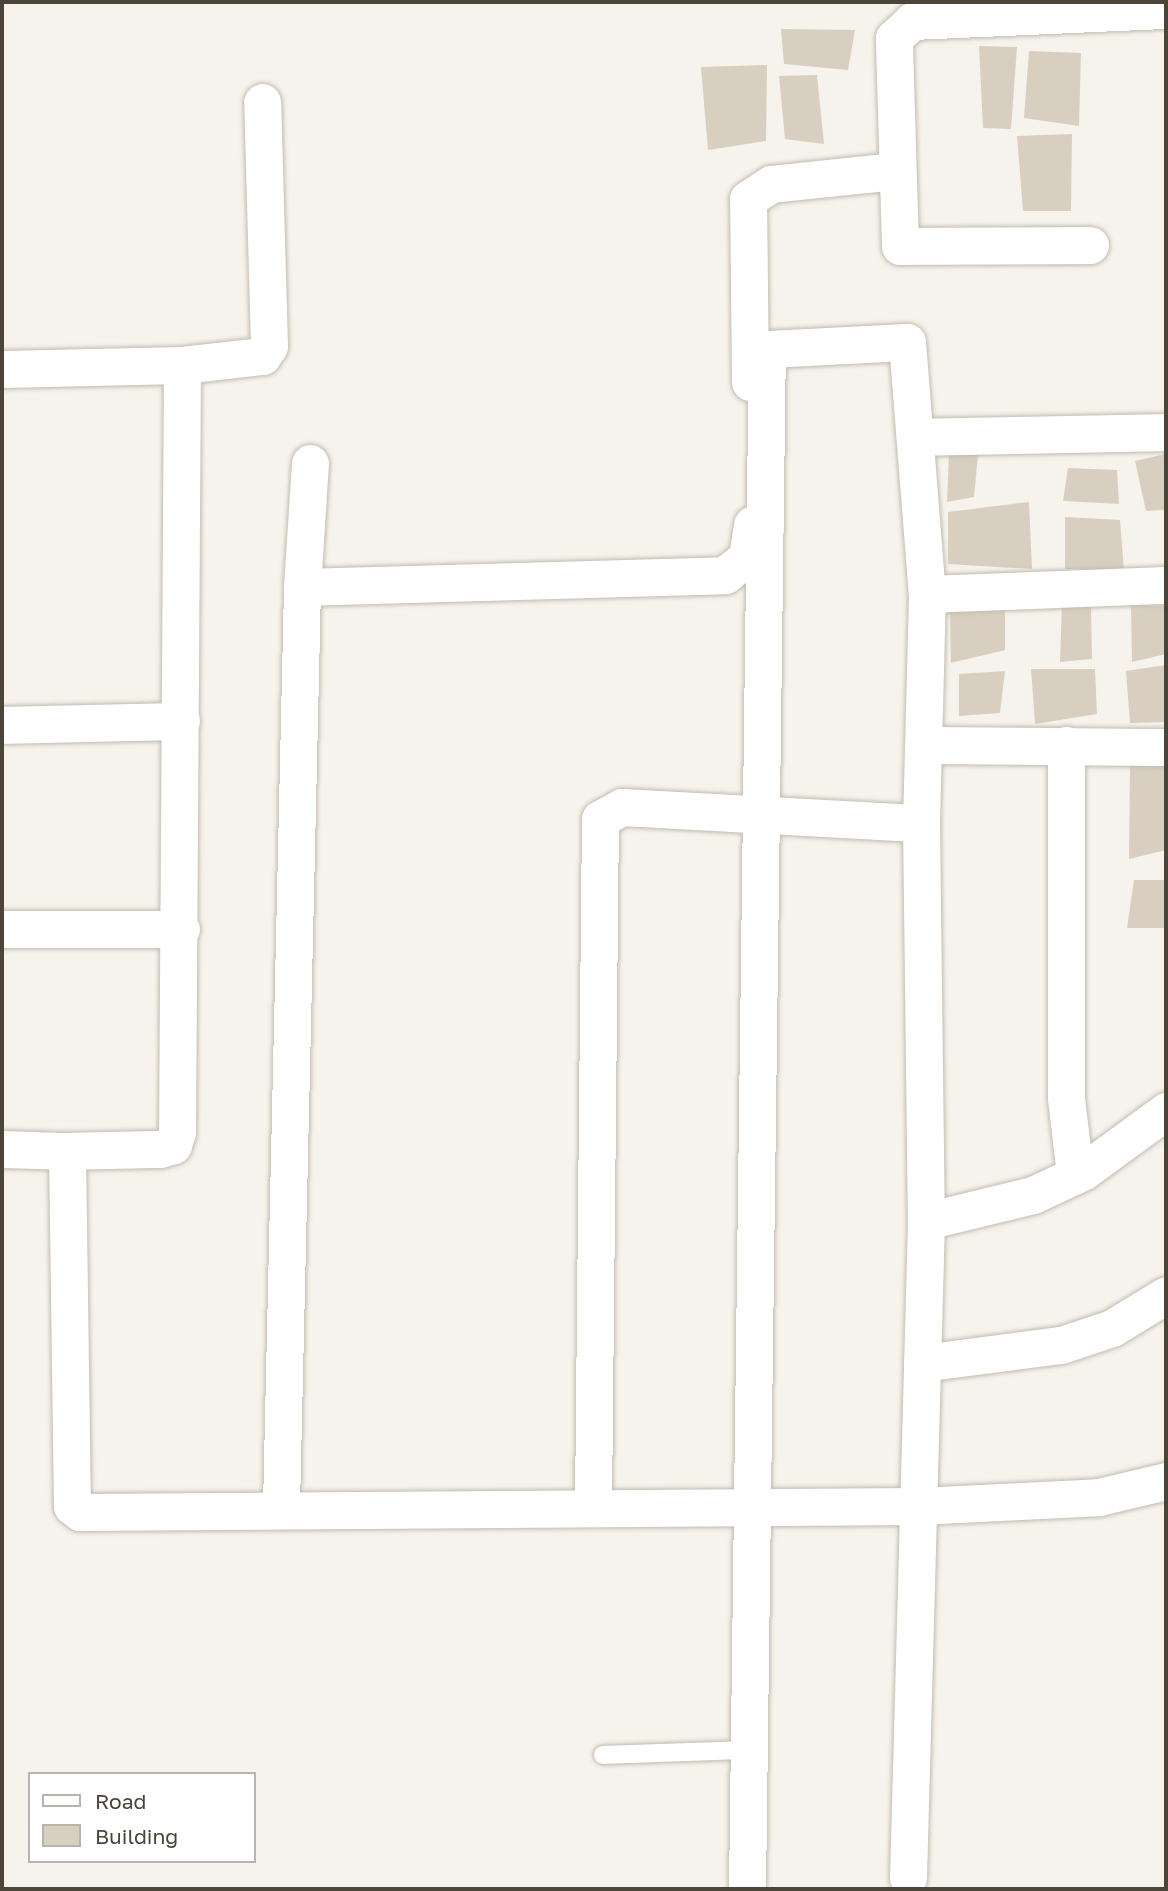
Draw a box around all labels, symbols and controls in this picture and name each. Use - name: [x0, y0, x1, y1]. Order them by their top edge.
- legend: [28, 1772, 256, 1863]
- text: Road: [95, 1788, 146, 1814]
- text: Building: [95, 1823, 178, 1849]

